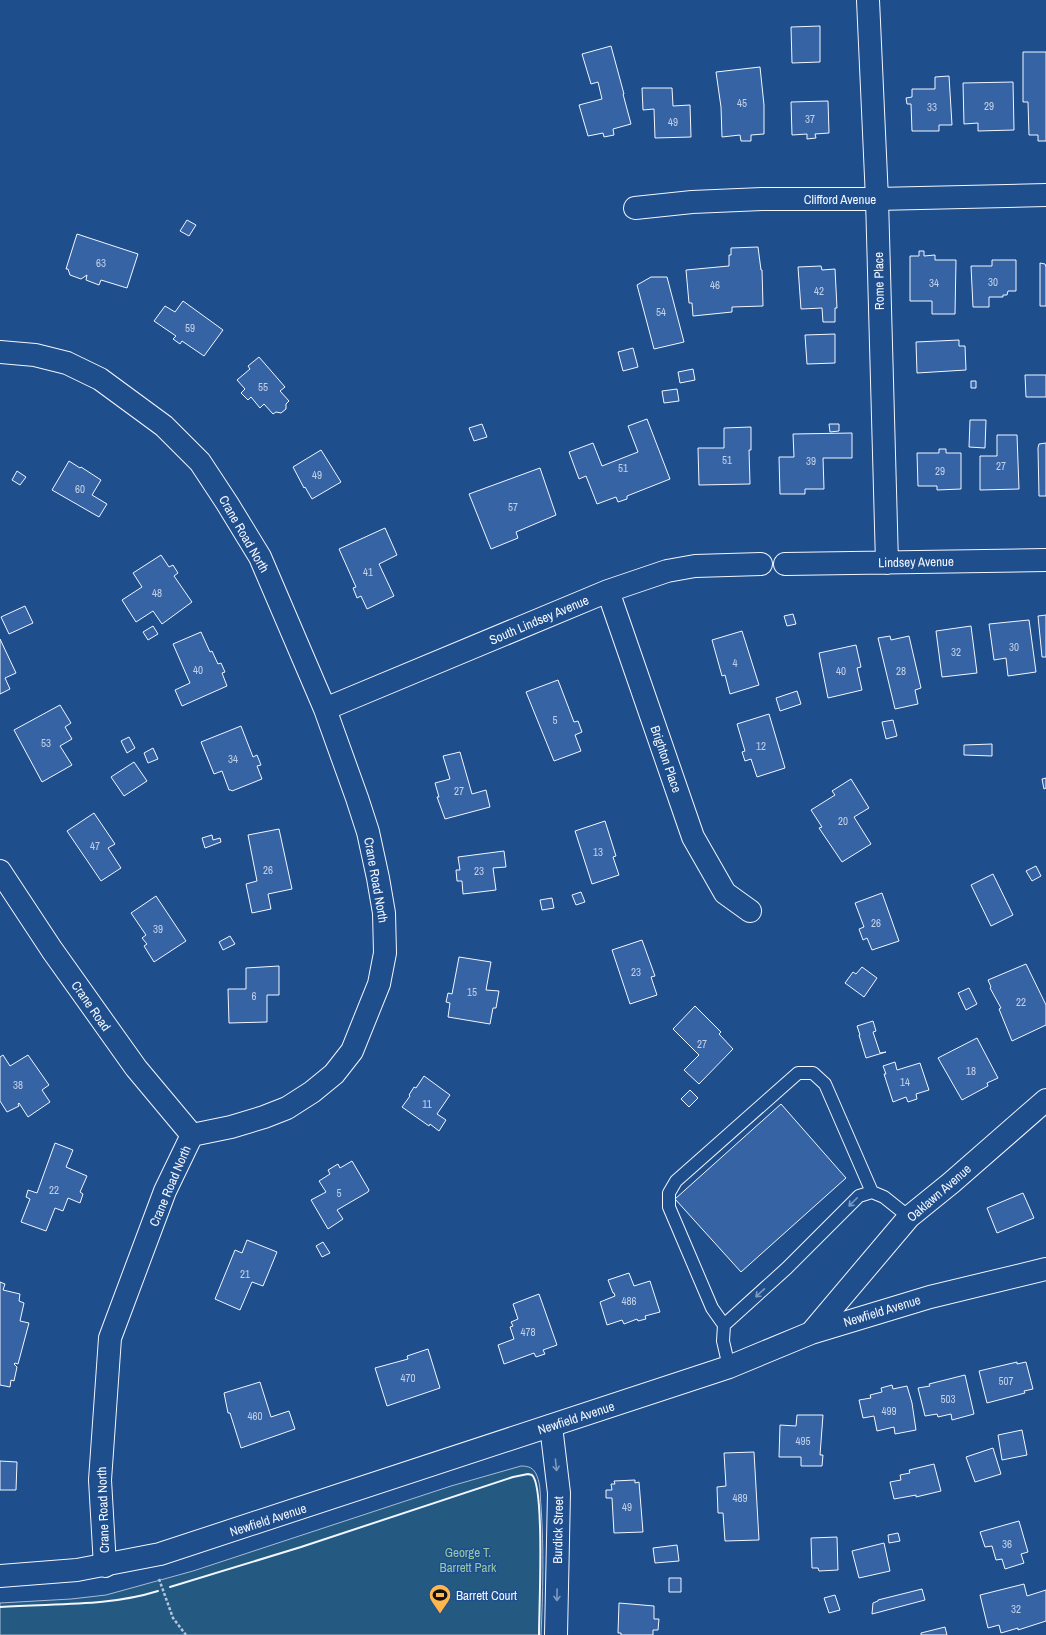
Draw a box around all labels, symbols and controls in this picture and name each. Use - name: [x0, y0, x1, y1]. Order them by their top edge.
- house number: 45: [737, 96, 747, 110]
- house number: 29: [984, 99, 994, 113]
- house number: 33: [927, 100, 937, 114]
- house number: 37: [805, 112, 815, 126]
- house number: 49: [668, 115, 678, 129]
- street label: Clifford Avenue: [804, 191, 876, 208]
- street label: Rome Place: [870, 252, 888, 310]
- house number: 63: [96, 256, 106, 270]
- house number: 30: [988, 275, 998, 289]
- house number: 34: [929, 276, 939, 290]
- house number: 46: [710, 278, 720, 292]
- house number: 42: [814, 284, 824, 298]
- house number: 54: [656, 305, 666, 319]
- house number: 59: [185, 321, 195, 335]
- house number: 55: [258, 380, 268, 394]
- house number: 51: [722, 453, 732, 467]
- house number: 39: [806, 454, 816, 468]
- house number: 27: [996, 459, 1006, 473]
- house number: 51: [618, 461, 628, 475]
- house number: 29: [935, 464, 945, 478]
- house number: 49: [312, 468, 322, 482]
- house number: 60: [75, 482, 85, 496]
- street label: Crane Road North: [215, 492, 273, 576]
- house number: 57: [508, 500, 518, 514]
- street label: Lindsey Avenue: [878, 553, 954, 571]
- house number: 41: [363, 565, 373, 579]
- house number: 48: [152, 586, 162, 600]
- street label: South Lindsey Avenue: [487, 591, 591, 649]
- house number: 30: [1009, 640, 1019, 654]
- house number: 32: [951, 645, 961, 659]
- house number: 4: [732, 656, 738, 670]
- house number: 40: [193, 663, 203, 677]
- house number: 40: [836, 664, 846, 678]
- house number: 28: [896, 664, 906, 678]
- house number: 5: [552, 713, 558, 727]
- street label: Brighton Place: [647, 723, 685, 795]
- house number: 53: [41, 736, 51, 750]
- house number: 12: [756, 739, 766, 753]
- house number: 34: [228, 752, 238, 766]
- house number: 27: [454, 784, 464, 798]
- house number: 20: [838, 814, 848, 828]
- street label: Crane Road North: [360, 836, 392, 924]
- house number: 47: [90, 839, 100, 853]
- house number: 13: [593, 845, 603, 859]
- house number: 26: [263, 863, 273, 877]
- house number: 23: [474, 864, 484, 878]
- house number: 26: [871, 916, 881, 930]
- house number: 39: [153, 922, 163, 936]
- house number: 23: [631, 965, 641, 979]
- street label: Crane Road: [68, 978, 114, 1034]
- house number: 15: [467, 985, 477, 999]
- house number: 6: [251, 989, 257, 1003]
- house number: 22: [1016, 995, 1026, 1009]
- house number: 27: [697, 1037, 707, 1051]
- house number: 18: [966, 1064, 976, 1078]
- house number: 14: [900, 1075, 910, 1089]
- house number: 38: [13, 1078, 23, 1092]
- house number: 11: [422, 1097, 432, 1111]
- street label: Crane Road North: [145, 1143, 195, 1229]
- street label: Oaklawn Avenue: [903, 1160, 975, 1226]
- house number: 22: [49, 1183, 59, 1197]
- house number: 5: [336, 1186, 342, 1200]
- one-way arrow: [848, 1197, 858, 1207]
- house number: 21: [240, 1267, 250, 1281]
- one-way arrow: [755, 1288, 765, 1298]
- street label: Newfield Avenue: [841, 1291, 923, 1331]
- house number: 486: [621, 1294, 637, 1308]
- house number: 478: [520, 1325, 536, 1339]
- house number: 470: [400, 1371, 416, 1385]
- house number: 507: [998, 1374, 1014, 1388]
- house number: 503: [940, 1392, 956, 1406]
- street label: Newfield Avenue: [535, 1398, 617, 1438]
- house number: 499: [881, 1404, 897, 1418]
- house number: 460: [247, 1409, 263, 1423]
- house number: 495: [795, 1434, 811, 1448]
- one-way arrow: [553, 1458, 560, 1471]
- street label: Crane Road North: [93, 1466, 113, 1554]
- house number: 489: [732, 1491, 748, 1505]
- street label: Burdick Street: [549, 1496, 567, 1564]
- street label: Newfield Avenue: [227, 1500, 309, 1540]
- house number: 49: [622, 1500, 632, 1514]
- house number: 36: [1002, 1537, 1012, 1551]
- park label: George T. Barrett Park: [440, 1544, 497, 1576]
- sports icon: Barrett Court: [427, 1582, 453, 1615]
- place label: Barrett Court: [456, 1587, 517, 1604]
- one-way arrow: [553, 1588, 561, 1601]
- house number: 32: [1011, 1602, 1021, 1616]

